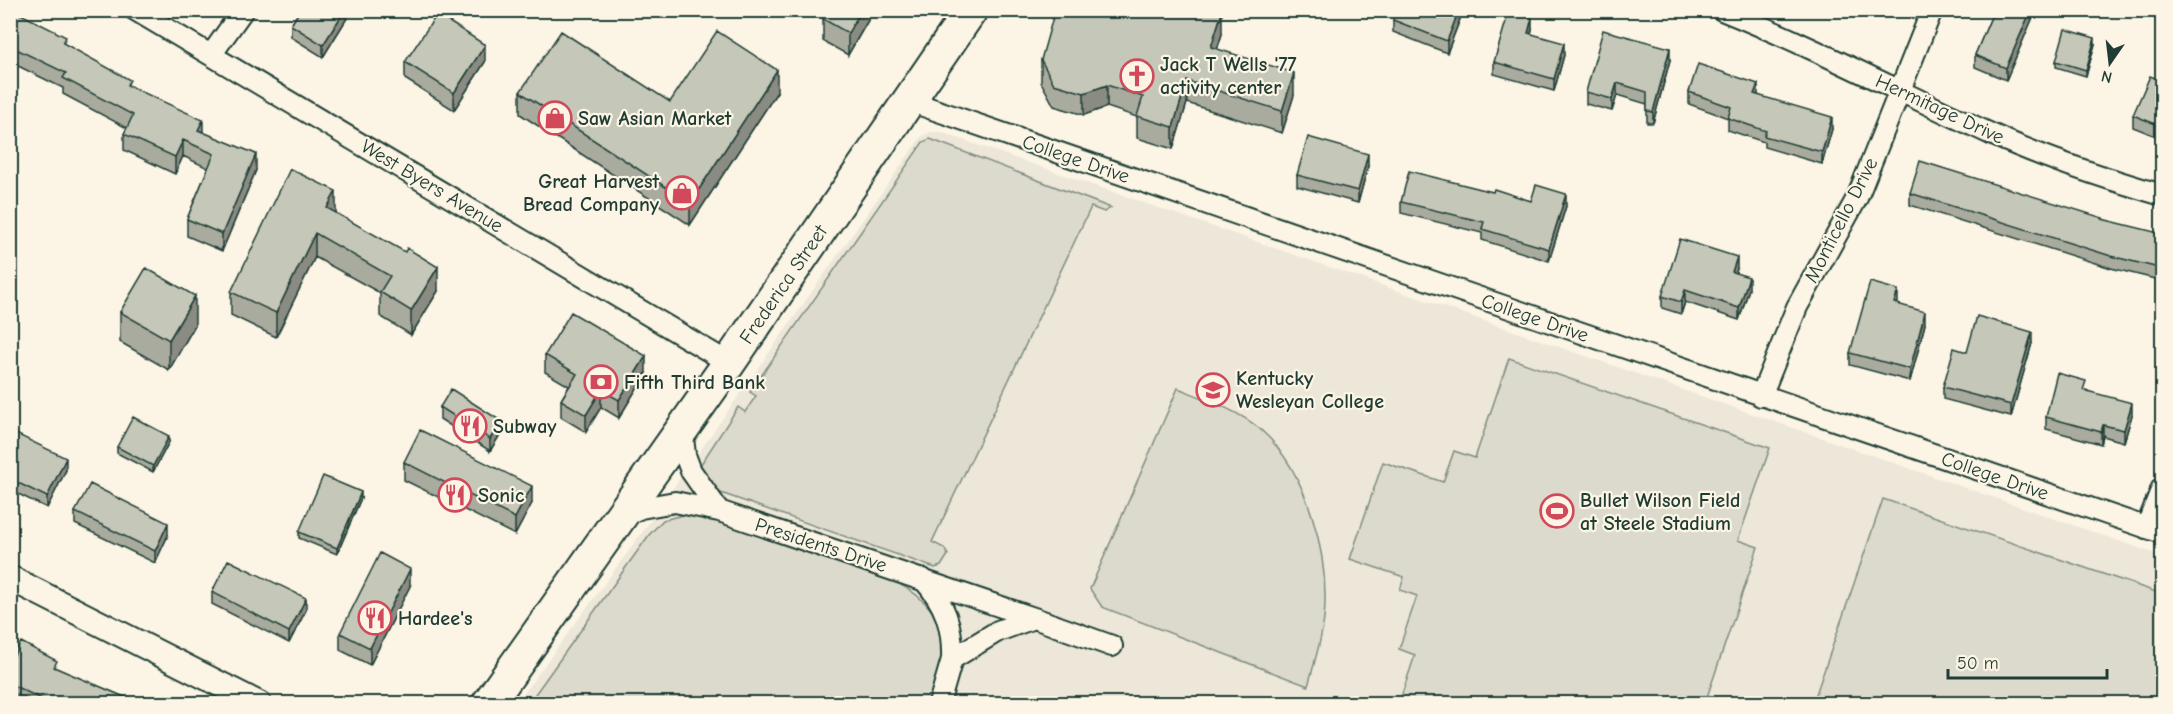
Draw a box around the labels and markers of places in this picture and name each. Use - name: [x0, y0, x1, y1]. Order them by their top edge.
- place label: Jack T Wells '77 activity center: [1160, 53, 1296, 99]
- church icon: Jack T Wells '77 activity center: [1119, 58, 1155, 94]
- shop icon: Saw Asian Market: [537, 100, 573, 136]
- place label: Saw Asian Market: [578, 107, 732, 130]
- place label: Great Harvest Bread Company: [523, 170, 660, 216]
- shop icon: Great Harvest Bread Company: [664, 175, 700, 211]
- bank icon: Fifth Third Bank: [583, 364, 619, 400]
- place label: Kentucky Wesleyan College: [1236, 367, 1384, 413]
- place label: Fifth Third Bank: [624, 371, 765, 394]
- school or university icon: Kentucky Wesleyan College: [1195, 372, 1231, 408]
- restaurant icon: Subway: [452, 408, 488, 444]
- place label: Subway: [493, 415, 557, 438]
- restaurant icon: Sonic: [437, 477, 473, 513]
- place label: Sonic: [478, 484, 525, 507]
- place label: Bullet Wilson Field at Steele Stadium: [1580, 489, 1740, 535]
- sports icon: Bullet Wilson Field at Steele Stadium: [1539, 493, 1575, 529]
- restaurant icon: Hardee's: [357, 600, 393, 636]
- place label: Hardee's: [398, 607, 473, 630]

